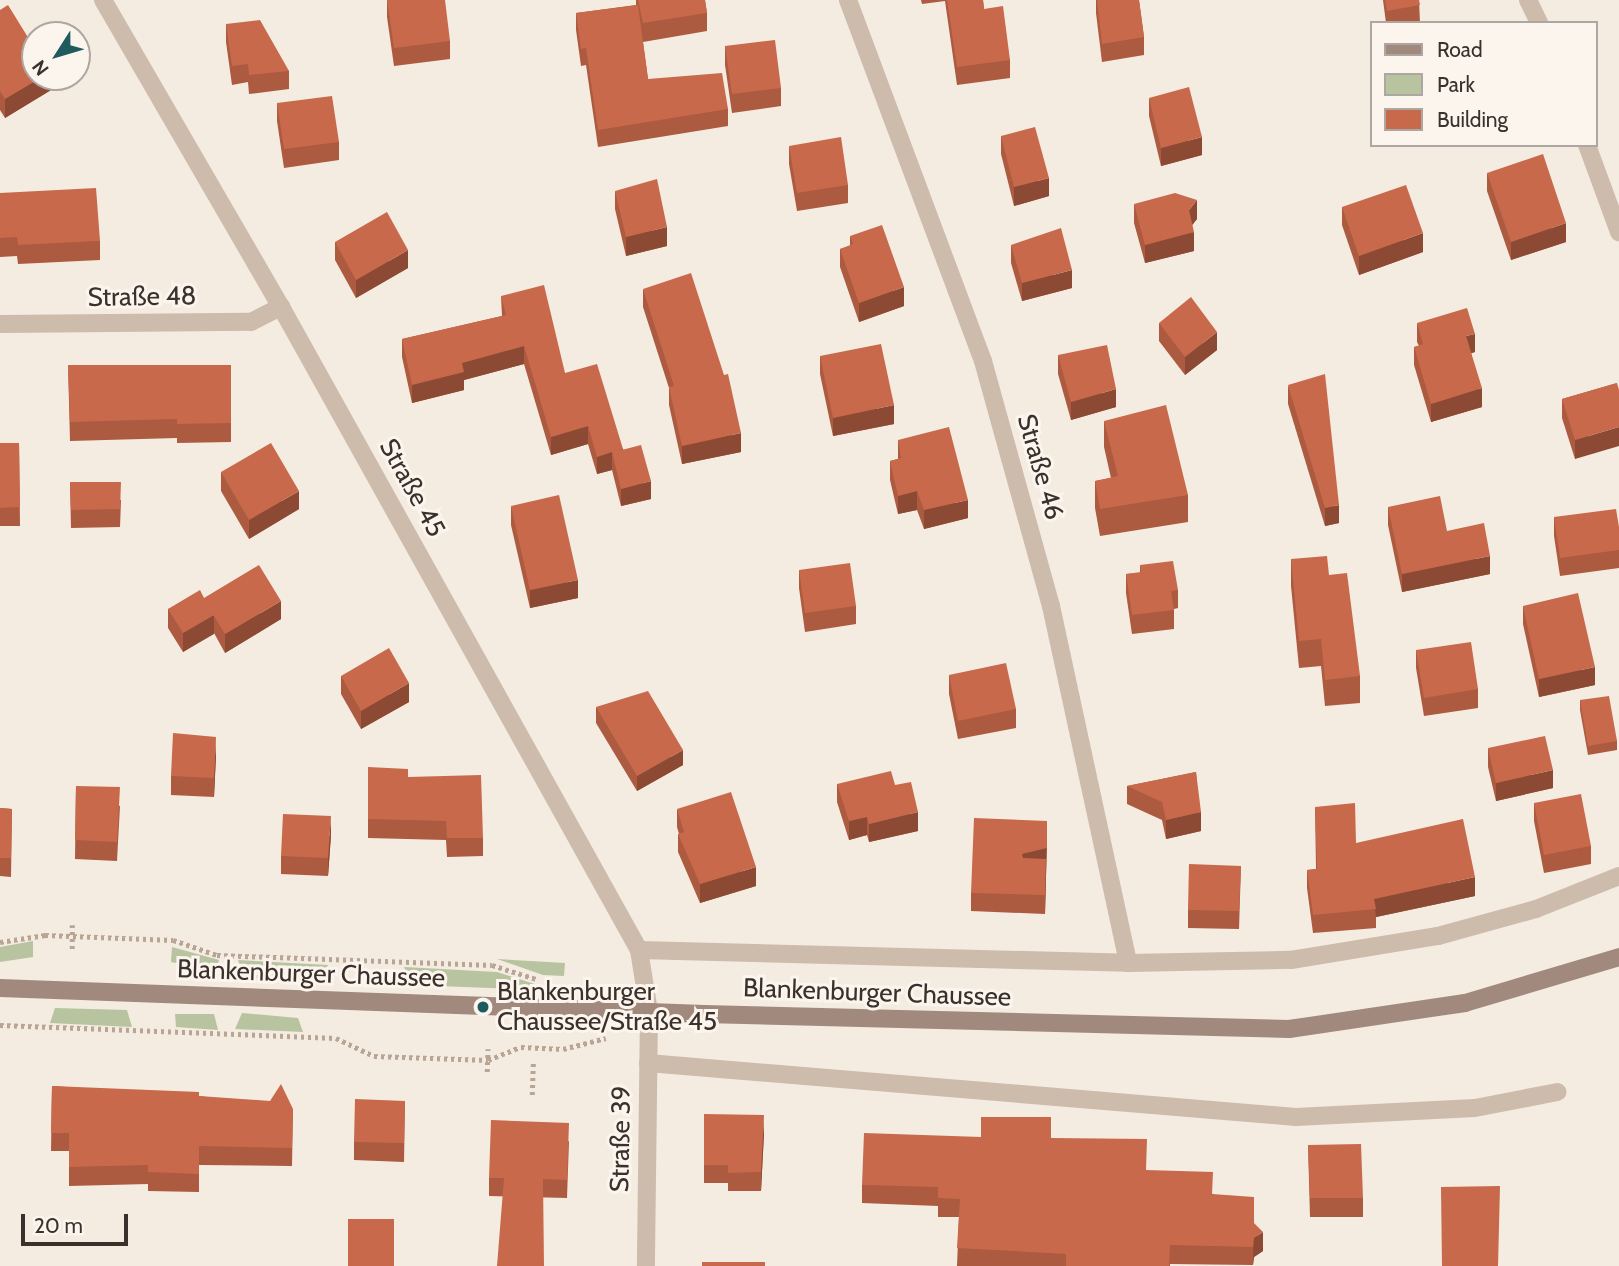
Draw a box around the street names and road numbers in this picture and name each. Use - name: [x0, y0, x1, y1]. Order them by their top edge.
- street label: Straße 48: [87, 280, 197, 314]
- street label: Straße 46: [1010, 411, 1070, 523]
- street label: Straße 45: [372, 434, 452, 542]
- street label: Blankenburger Chaussee: [176, 954, 446, 994]
- street label: Blankenburger Chaussee: [742, 973, 1012, 1013]
- street label: Straße 39: [604, 1085, 638, 1193]

